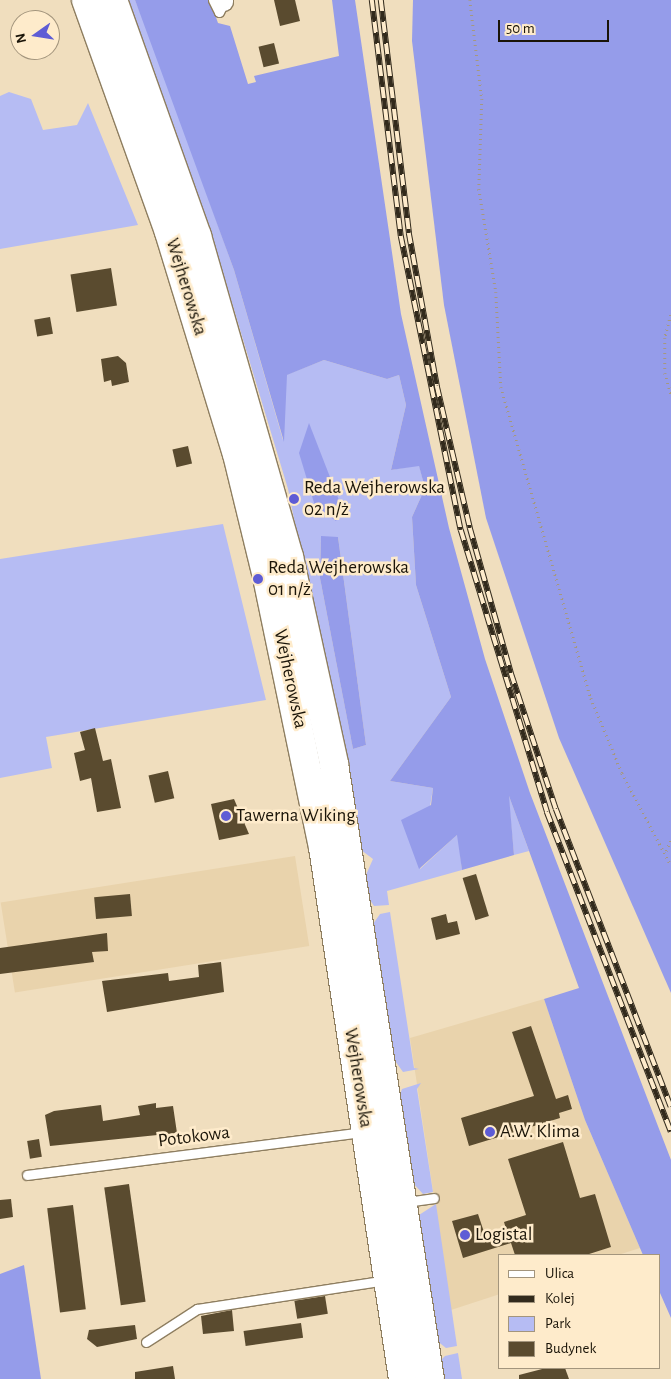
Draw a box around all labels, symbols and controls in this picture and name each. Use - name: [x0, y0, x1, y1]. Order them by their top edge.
- north arrow: [10, 10, 60, 60]
- scale bar: [501, 10, 612, 42]
- text: 50 m: [506, 21, 535, 36]
- text: N: [13, 32, 29, 44]
- street label: Wejherowska: [160, 236, 212, 338]
- place label: Reda Wejherowska 02 n/ż: [304, 477, 445, 521]
- marker: Reda Wejherowska 02 n/ż: [288, 493, 300, 505]
- place label: Reda Wejherowska 01 n/ż: [268, 557, 409, 601]
- marker: Reda Wejherowska 01 n/ż: [252, 573, 264, 585]
- street label: Wejherowska: [268, 627, 312, 731]
- place label: Tawerna Wiking: [236, 805, 356, 827]
- marker: Tawerna Wiking: [220, 810, 232, 822]
- street label: Wejherowska: [339, 1027, 377, 1129]
- street label: Potokowa: [157, 1121, 231, 1153]
- place label: A.W. Klima: [500, 1121, 580, 1143]
- marker: A.W. Klima: [484, 1126, 496, 1138]
- place label: Logistal: [475, 1224, 532, 1246]
- marker: Logistal: [459, 1229, 471, 1241]
- legend: [498, 1254, 661, 1369]
- text: Ulica: [545, 1266, 574, 1281]
- text: Kolej: [545, 1291, 575, 1306]
- text: Park: [545, 1316, 571, 1331]
- text: Budynek: [545, 1341, 596, 1356]

